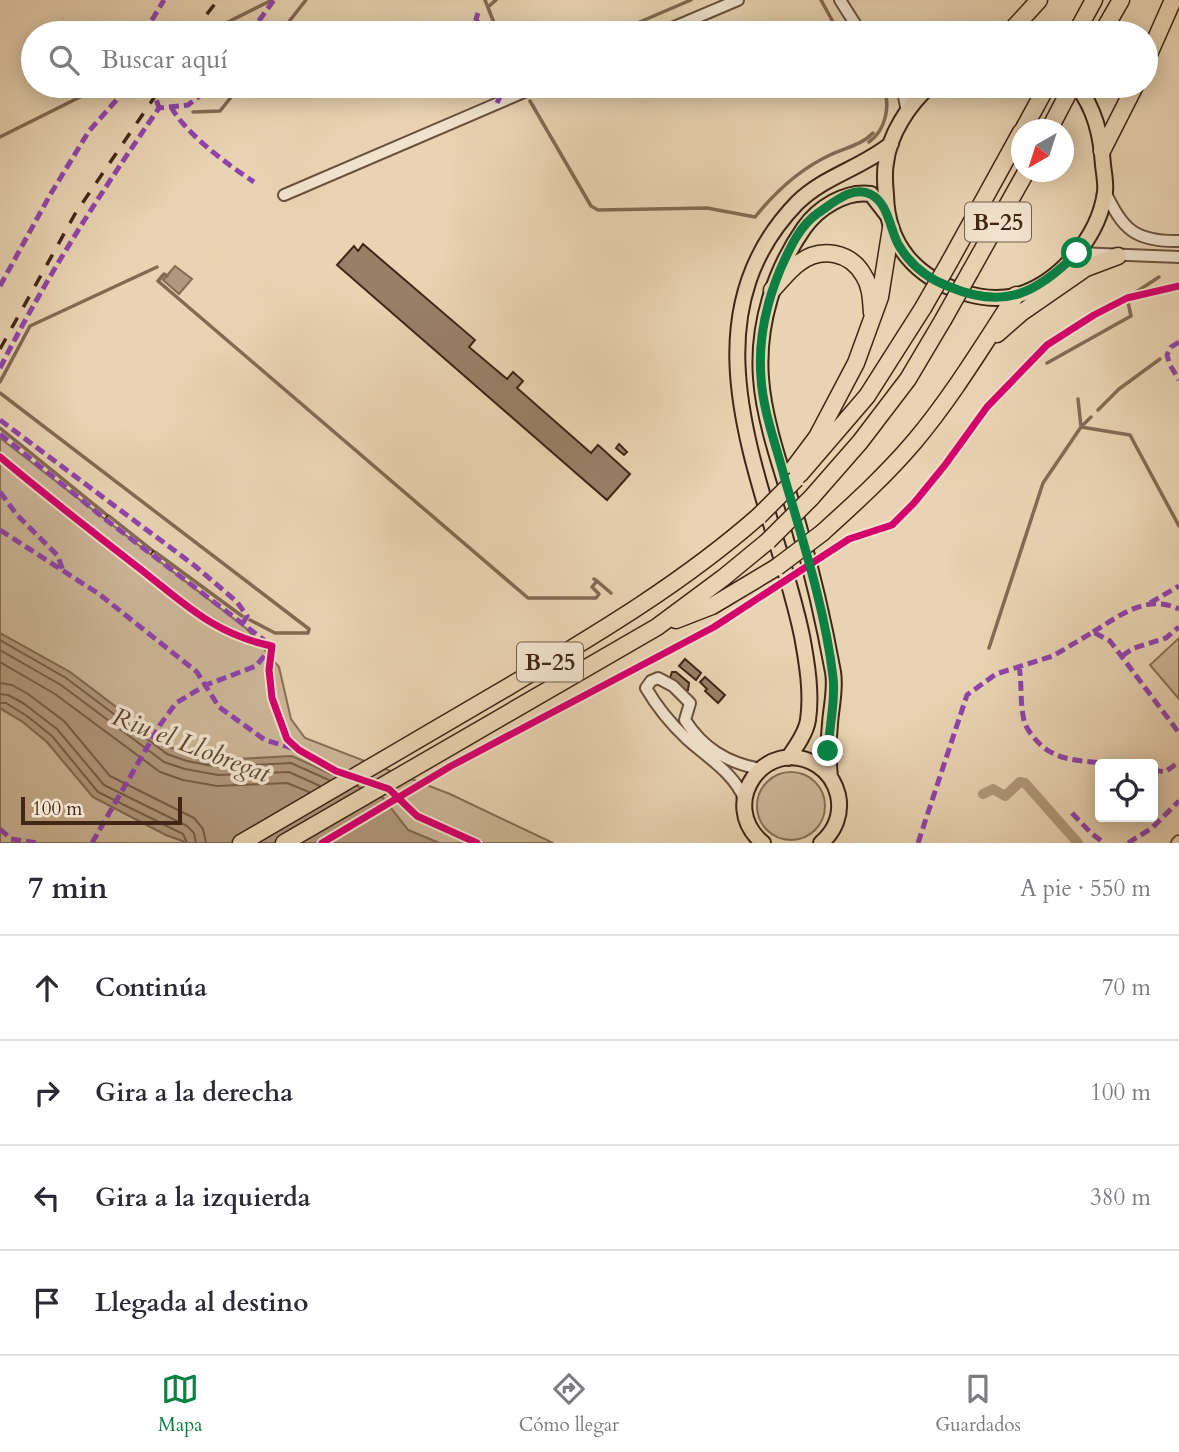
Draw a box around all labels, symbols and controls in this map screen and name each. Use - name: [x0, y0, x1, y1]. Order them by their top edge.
- search box: [21, 21, 1158, 98]
- icon: search: [45, 41, 83, 79]
- text: Buscar aquí: [101, 42, 228, 77]
- north arrow: [1011, 119, 1074, 182]
- road number: B-25: [965, 202, 1031, 242]
- route start: [1061, 237, 1092, 268]
- road number: B-25: [517, 642, 583, 682]
- water label: Riu el Llobregat: [107, 699, 275, 791]
- route end: [812, 735, 843, 766]
- map controls: [1095, 759, 1158, 822]
- button: locate: [1095, 759, 1158, 822]
- scale bar: [21, 794, 182, 826]
- text: 100 m: [32, 796, 82, 822]
- text: 7 min: [28, 868, 108, 909]
- text: A pie · 550 m: [1020, 873, 1151, 904]
- icon: ahead: [28, 969, 66, 1007]
- text: Continúa: [95, 970, 207, 1005]
- text: 70 m: [1102, 972, 1151, 1003]
- icon: right: [28, 1074, 66, 1112]
- text: Gira a la derecha: [95, 1075, 293, 1110]
- text: 100 m: [1090, 1077, 1151, 1108]
- icon: left: [28, 1179, 66, 1217]
- text: Gira a la izquierda: [95, 1180, 311, 1215]
- text: 380 m: [1090, 1182, 1151, 1213]
- icon: arrive: [28, 1284, 66, 1322]
- text: Llegada al destino: [95, 1285, 309, 1320]
- tab: Mapa: [158, 1370, 203, 1438]
- tab: Cómo llegar: [519, 1370, 619, 1438]
- tab: Guardados: [935, 1370, 1021, 1438]

